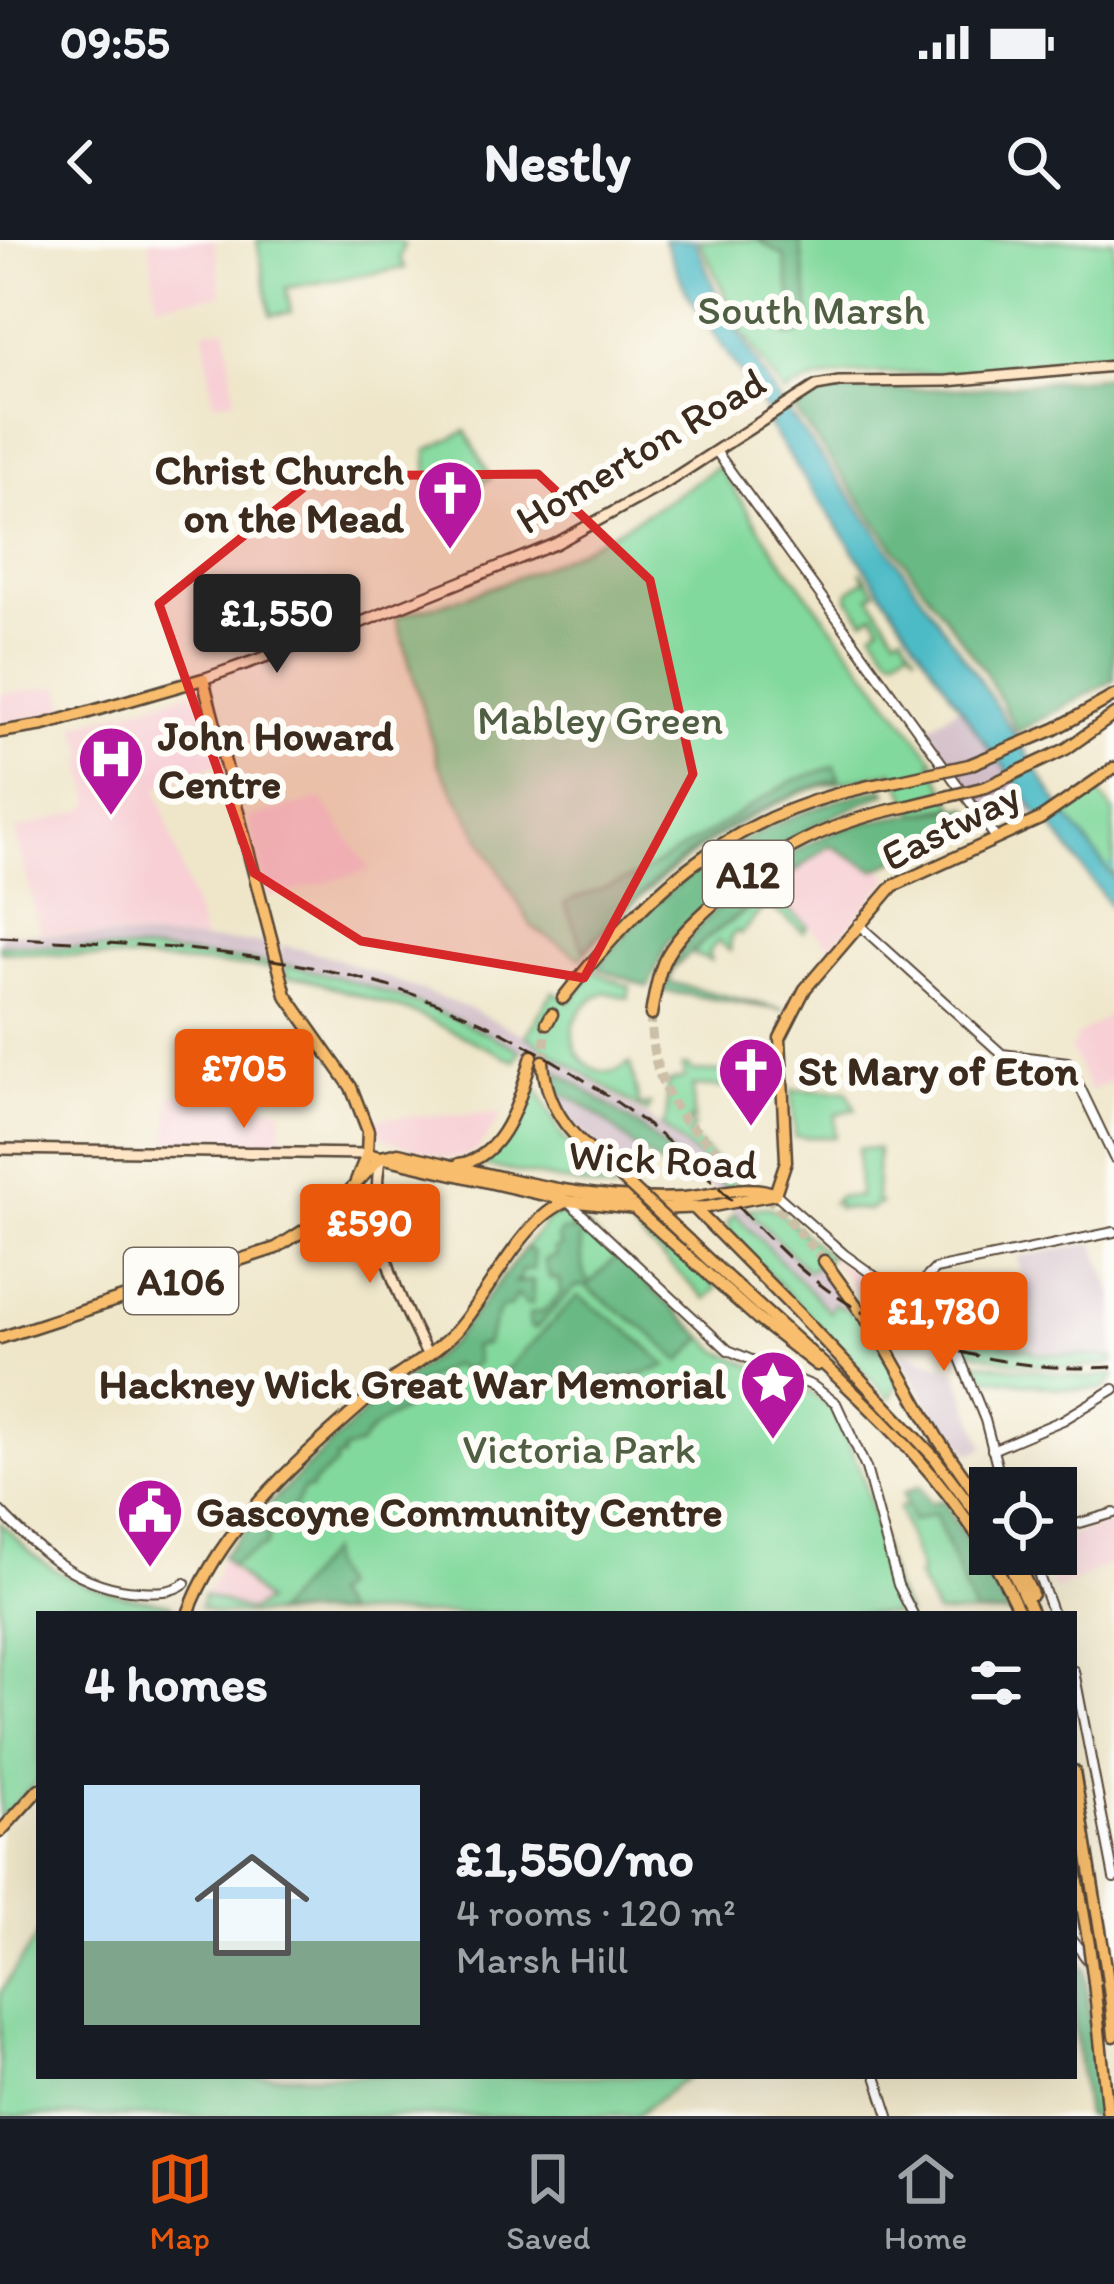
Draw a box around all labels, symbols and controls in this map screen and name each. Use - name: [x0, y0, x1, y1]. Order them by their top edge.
- text: 09:55: [60, 15, 170, 69]
- icon: back: [48, 129, 114, 195]
- icon: search: [1000, 129, 1066, 195]
- text: Nestly: [483, 130, 631, 195]
- park label: South Marsh: [697, 284, 925, 335]
- street label: Homerton Road: [506, 356, 774, 545]
- place label: Christ Church on the Mead: [154, 444, 405, 543]
- church icon: Christ Church on the Mead: [415, 458, 485, 552]
- pin: £1,550: [179, 574, 375, 676]
- text: £1,550: [220, 589, 334, 636]
- park label: Mabley Green: [477, 694, 723, 745]
- place label: John Howard Centre: [157, 710, 394, 809]
- hospital icon: John Howard Centre: [76, 724, 146, 818]
- street label: Eastway: [873, 769, 1028, 882]
- road number: A12: [703, 841, 793, 907]
- pin: £705: [173, 1029, 315, 1131]
- church icon: St Mary of Eton: [716, 1035, 786, 1129]
- text: £705: [202, 1044, 286, 1091]
- place label: St Mary of Eton: [798, 1045, 1079, 1096]
- street label: Wick Road: [567, 1129, 759, 1190]
- pin: £590: [299, 1184, 441, 1286]
- text: £590: [327, 1199, 413, 1246]
- road number: A106: [124, 1248, 238, 1314]
- pin: £1,780: [846, 1272, 1042, 1374]
- text: £1,780: [888, 1287, 1000, 1334]
- place icon: Hackney Wick Great War Memorial: [738, 1348, 808, 1442]
- place label: Hackney Wick Great War Memorial: [99, 1358, 726, 1409]
- park label: Victoria Park: [462, 1423, 696, 1474]
- map controls: [969, 1467, 1077, 1575]
- button: locate: [969, 1467, 1077, 1575]
- public building icon: Gascoyne Community Centre: [115, 1476, 185, 1570]
- place label: Gascoyne Community Centre: [196, 1486, 722, 1537]
- icon: filters: [963, 1650, 1029, 1716]
- text: 4 homes: [84, 1653, 268, 1714]
- text: £1,550/mo: [456, 1828, 694, 1889]
- icon: home: [180, 1833, 324, 1977]
- text: 4 rooms · 120 m²: [456, 1889, 736, 1936]
- text: Marsh Hill: [456, 1936, 628, 1983]
- tab: Map: [147, 2146, 213, 2257]
- tab: Saved: [506, 2146, 591, 2257]
- tab: Home: [884, 2146, 967, 2257]

